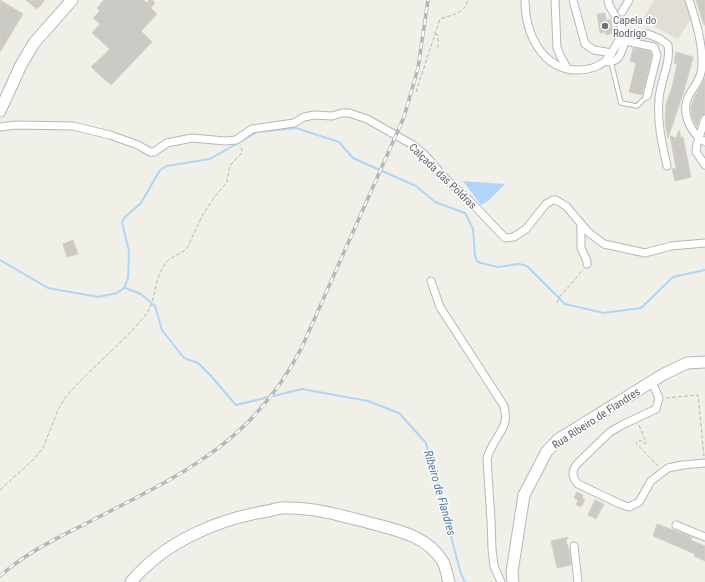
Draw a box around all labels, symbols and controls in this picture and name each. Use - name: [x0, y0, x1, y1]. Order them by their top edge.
- place label: Capela do Rodrigo: [613, 14, 657, 40]
- marker: Capela do Rodrigo: [600, 21, 610, 31]
- street label: Calçada das Poldras: [406, 141, 479, 212]
- street label: Rua Ribeiro de Flandres: [550, 385, 643, 452]
- water label: Ribeiro de Flandres: [421, 449, 459, 537]

